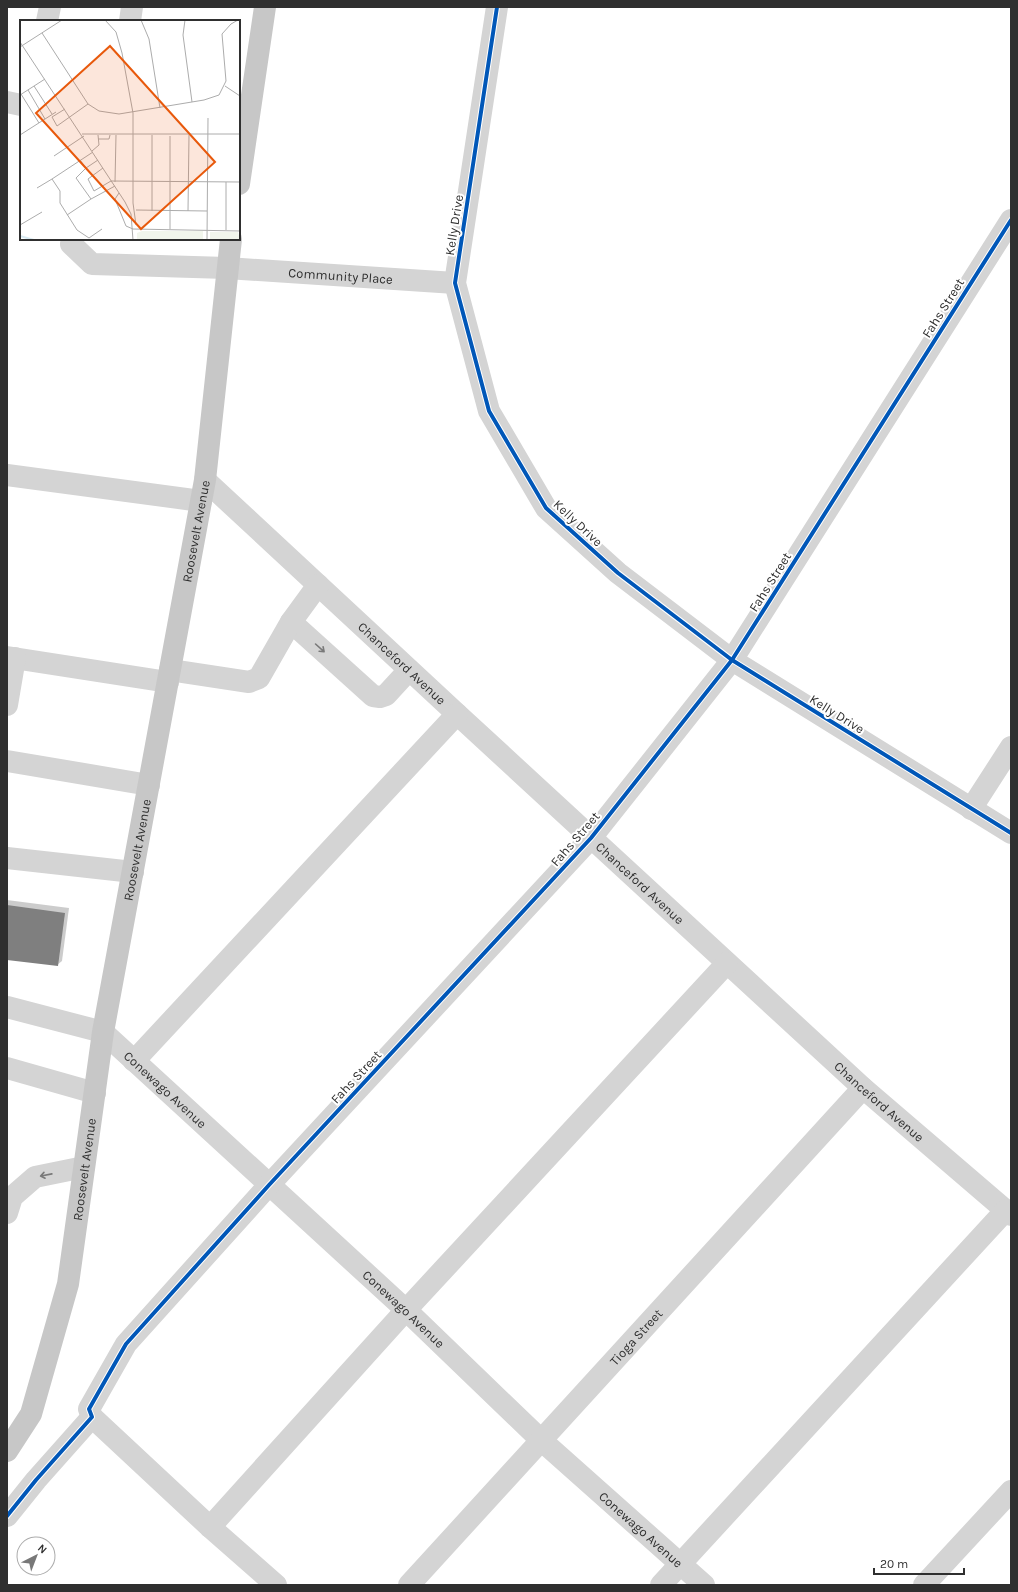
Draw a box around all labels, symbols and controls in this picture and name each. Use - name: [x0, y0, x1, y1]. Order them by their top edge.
- inset map: [20, 20, 240, 240]
- street label: Kelly Drive: [442, 193, 466, 256]
- street label: Community Place: [288, 265, 394, 286]
- street label: Fahs Street: [919, 275, 967, 340]
- street label: Roosevelt Avenue: [179, 479, 212, 583]
- street label: Kelly Drive: [550, 497, 606, 550]
- street label: Fahs Street: [746, 549, 794, 614]
- street label: Chanceford Avenue: [355, 619, 449, 708]
- one-way arrow: [315, 643, 325, 653]
- street label: Kelly Drive: [807, 691, 867, 737]
- street label: Roosevelt Avenue: [120, 797, 154, 902]
- street label: Fahs Street: [547, 809, 603, 869]
- street label: Chanceford Avenue: [593, 839, 688, 927]
- street label: Fahs Street: [328, 1047, 384, 1107]
- street label: Conewago Avenue: [121, 1048, 210, 1131]
- street label: Chanceford Avenue: [831, 1058, 927, 1145]
- street label: Roosevelt Avenue: [69, 1117, 99, 1222]
- one-way arrow: [40, 1171, 53, 1179]
- street label: Conewago Avenue: [360, 1267, 448, 1351]
- street label: Tioga Street: [606, 1306, 665, 1368]
- street label: Conewago Avenue: [596, 1488, 686, 1570]
- north arrow: [16, 1536, 56, 1576]
- text: N: [35, 1541, 50, 1556]
- scale bar: [874, 1550, 964, 1576]
- text: 20 m: [880, 1557, 908, 1571]

